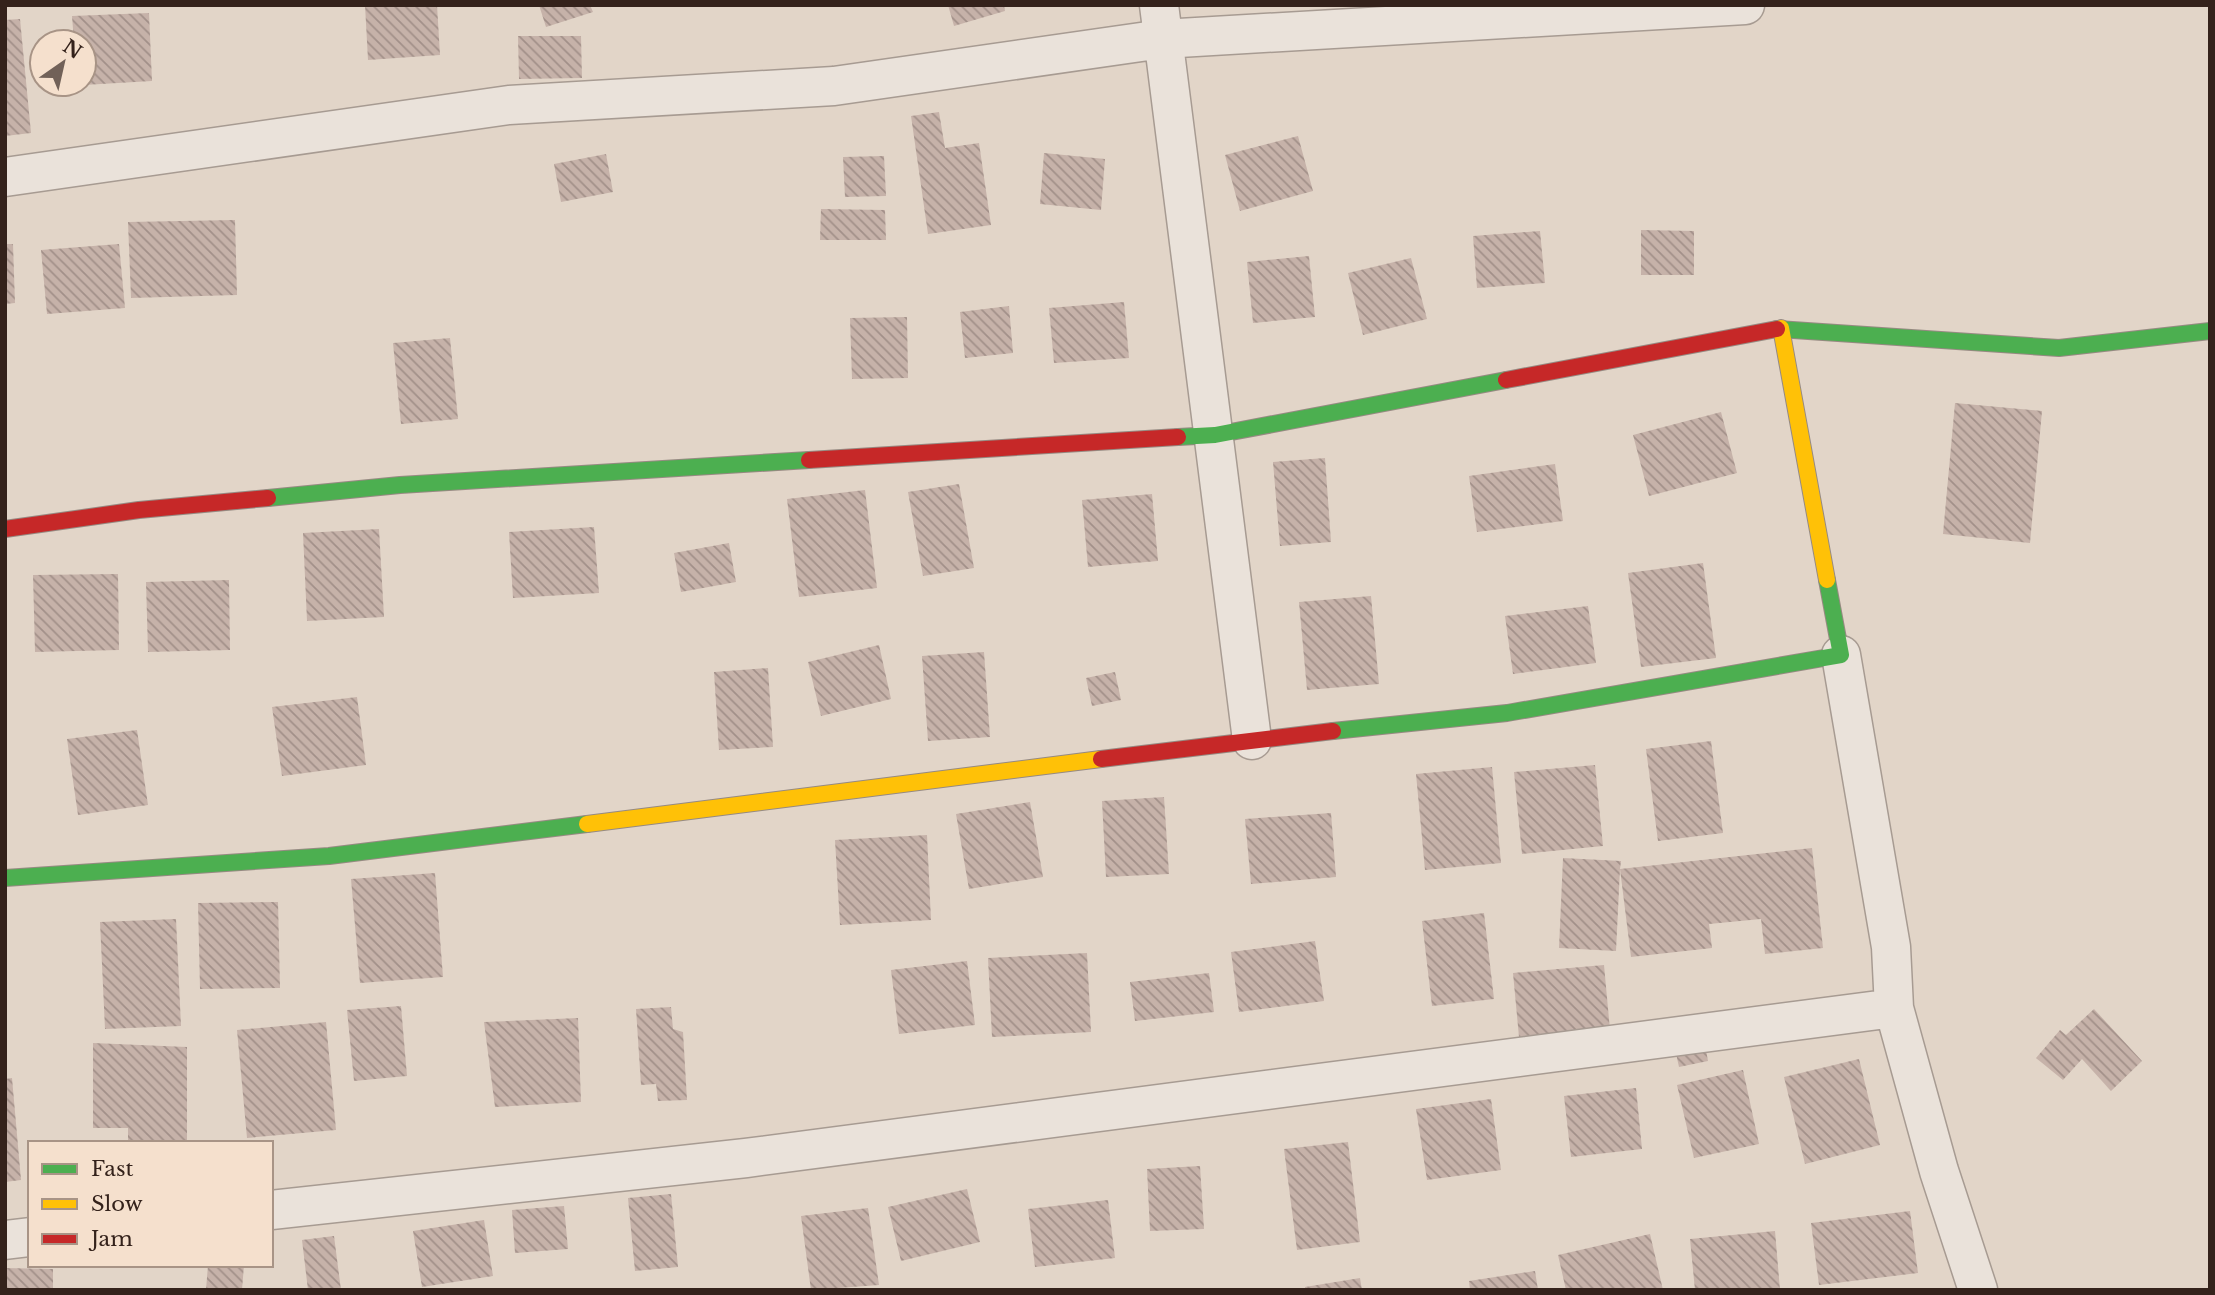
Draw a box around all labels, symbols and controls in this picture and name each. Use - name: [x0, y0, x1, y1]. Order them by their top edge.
- north arrow: [28, 28, 98, 98]
- text: N: [58, 35, 86, 64]
- legend: [28, 1141, 273, 1267]
- text: Fast: [91, 1156, 133, 1182]
- text: Slow: [91, 1191, 143, 1217]
- text: Jam: [88, 1226, 133, 1252]

